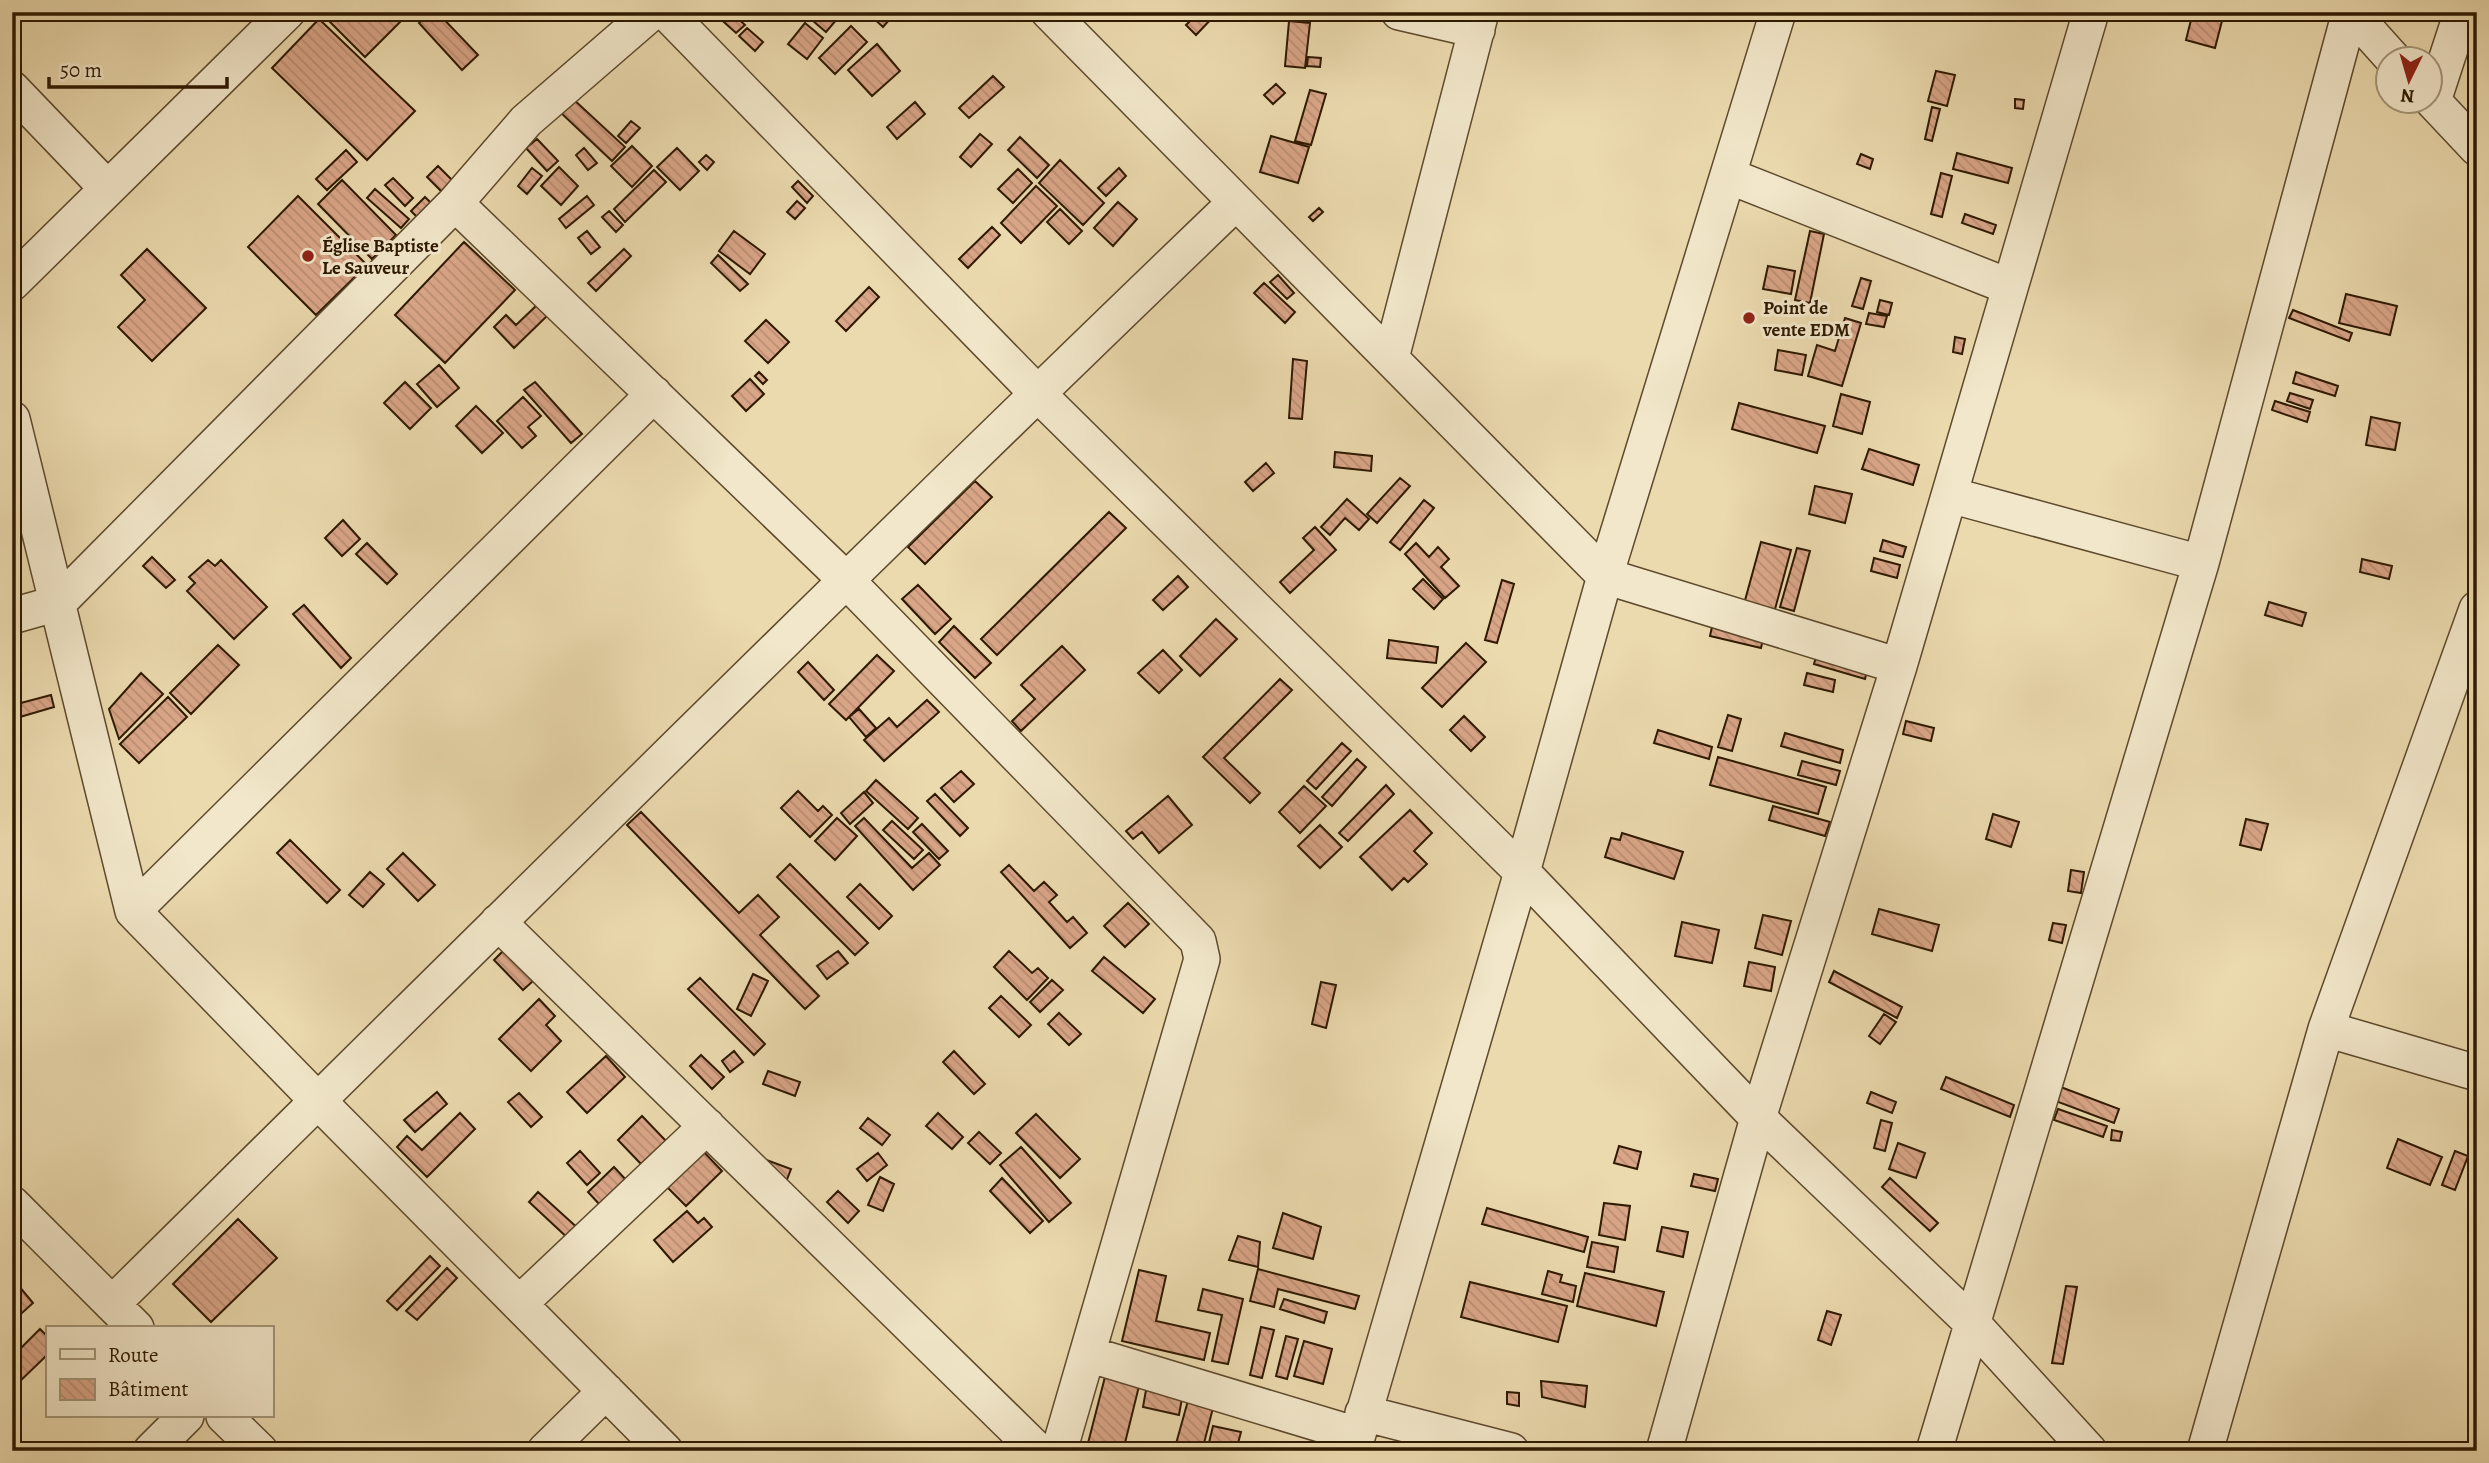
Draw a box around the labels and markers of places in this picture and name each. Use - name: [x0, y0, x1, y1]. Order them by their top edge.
- place label: Église Baptiste Le Sauveur: [322, 233, 439, 281]
- marker: Église Baptiste Le Sauveur: [300, 248, 316, 264]
- place label: Point de vente EDM: [1762, 295, 1850, 343]
- marker: Point de vente EDM: [1741, 310, 1757, 326]

